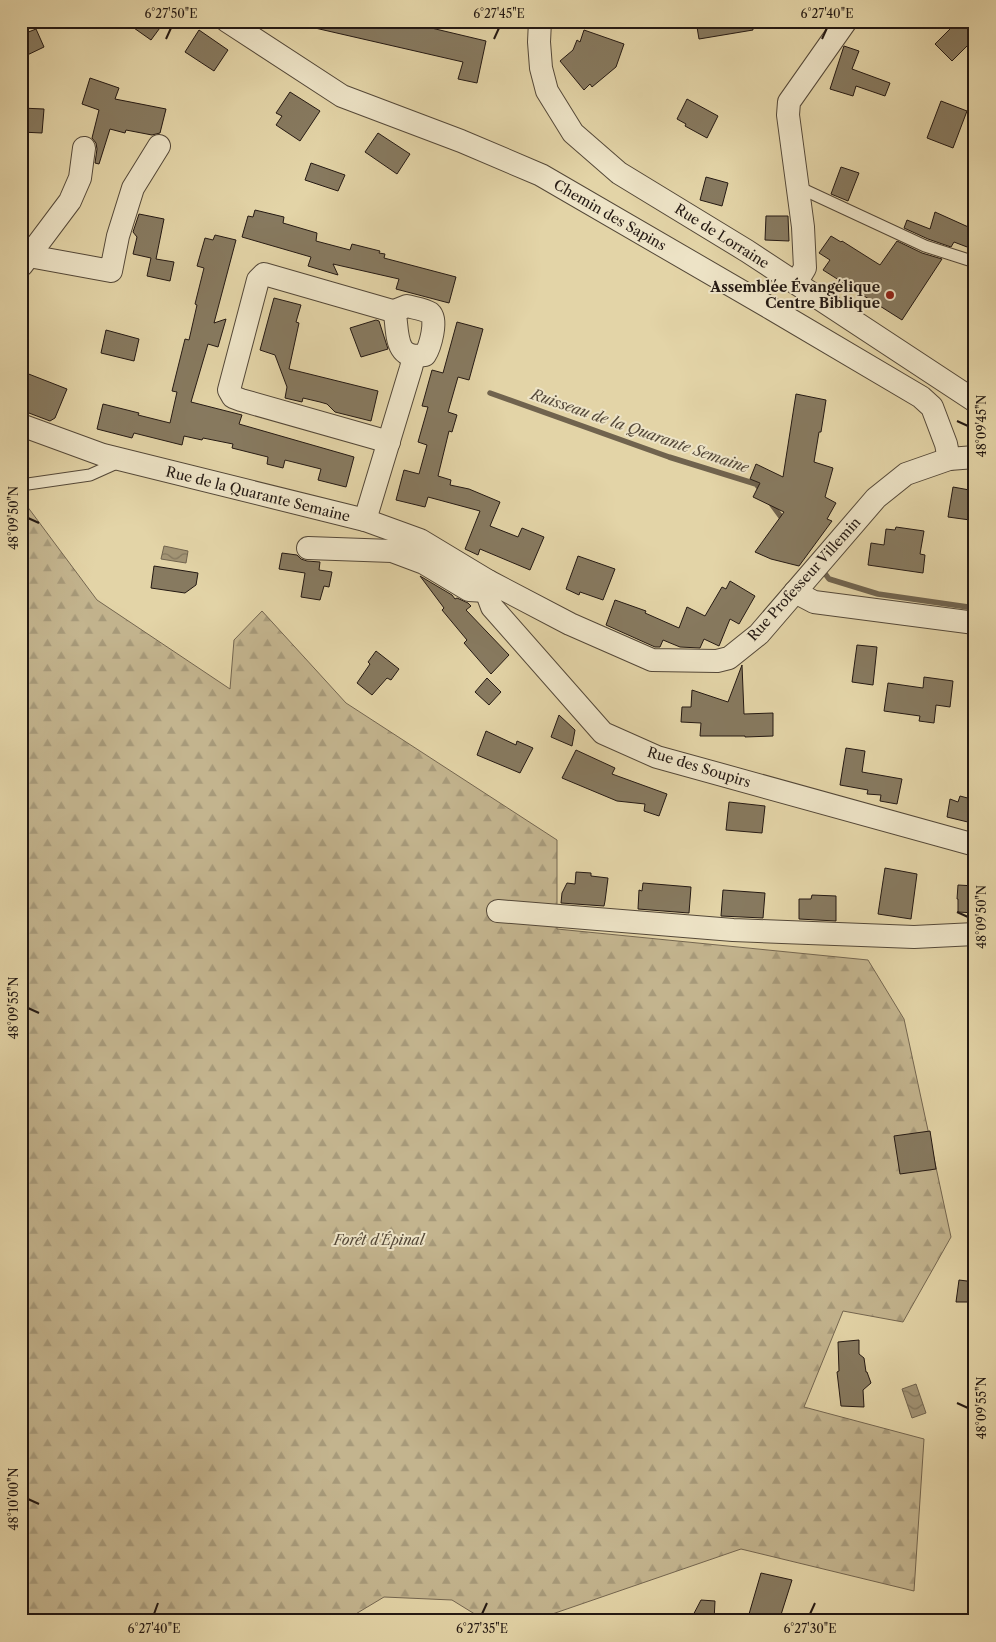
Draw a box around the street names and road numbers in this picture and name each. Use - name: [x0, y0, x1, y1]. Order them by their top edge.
- street label: Chemin des Sapins: [551, 175, 669, 255]
- street label: Rue de Lorraine: [671, 200, 773, 272]
- street label: Rue de la Quarante Semaine: [164, 462, 352, 526]
- street label: Rue Professeur Villemin: [744, 513, 865, 645]
- street label: Rue des Soupirs: [645, 743, 753, 791]

